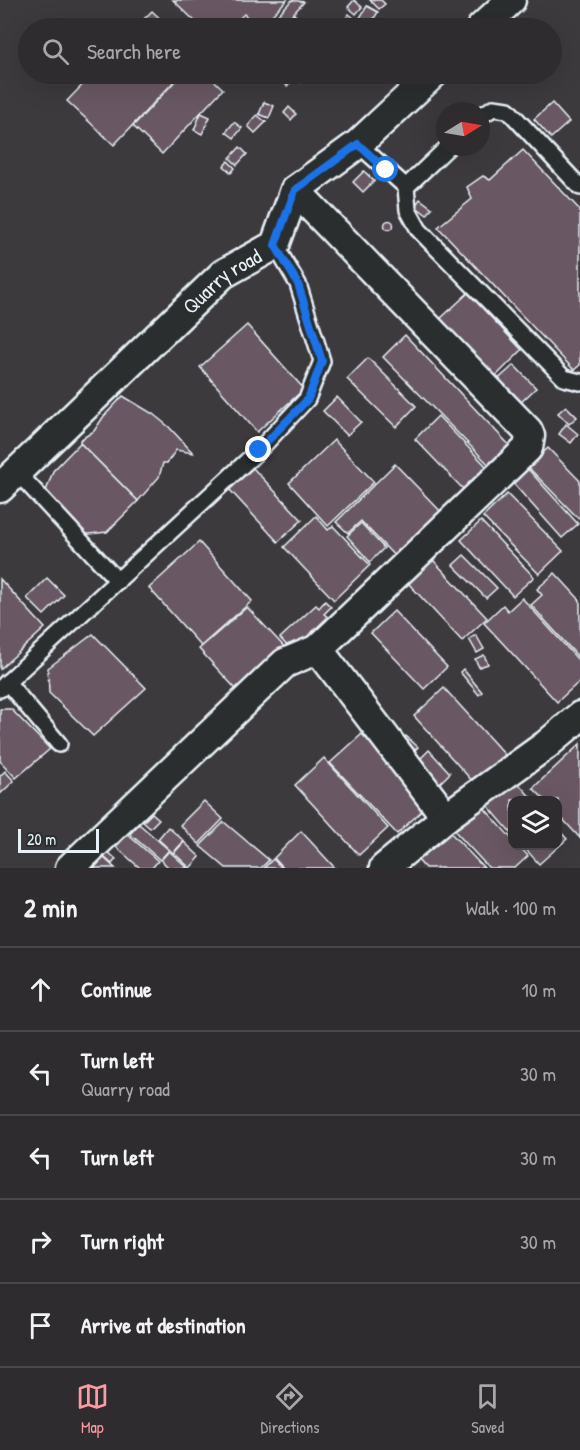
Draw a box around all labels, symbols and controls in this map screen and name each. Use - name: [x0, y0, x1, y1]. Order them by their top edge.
- search box: [18, 18, 562, 84]
- icon: search: [39, 35, 72, 68]
- text: Search here: [87, 36, 181, 66]
- north arrow: [436, 102, 490, 156]
- route start: [372, 156, 398, 182]
- street label: Quarry road: [176, 241, 266, 320]
- route end: [245, 436, 271, 462]
- map controls: [508, 796, 562, 850]
- button: layers: [508, 796, 562, 850]
- scale bar: [18, 826, 99, 854]
- text: 20 m: [27, 828, 56, 850]
- text: 2 min: [24, 890, 77, 925]
- text: Walk · 100 m: [466, 894, 556, 921]
- icon: ahead: [24, 973, 57, 1006]
- text: Continue: [81, 974, 152, 1004]
- text: 10 m: [522, 976, 556, 1003]
- text: Turn left: [81, 1045, 154, 1075]
- icon: left: [24, 1057, 57, 1090]
- text: 30 m: [520, 1060, 556, 1087]
- text: Quarry road: [81, 1075, 170, 1102]
- icon: left: [24, 1141, 57, 1174]
- text: Turn left: [81, 1142, 154, 1172]
- text: 30 m: [520, 1144, 556, 1171]
- icon: right: [24, 1225, 57, 1258]
- text: Turn right: [81, 1226, 164, 1256]
- text: 30 m: [520, 1228, 556, 1255]
- icon: arrive: [24, 1309, 57, 1342]
- text: Arrive at destination: [81, 1310, 246, 1340]
- tab: Map: [76, 1380, 109, 1438]
- tab: Directions: [261, 1380, 319, 1438]
- tab: Saved: [471, 1380, 504, 1438]

